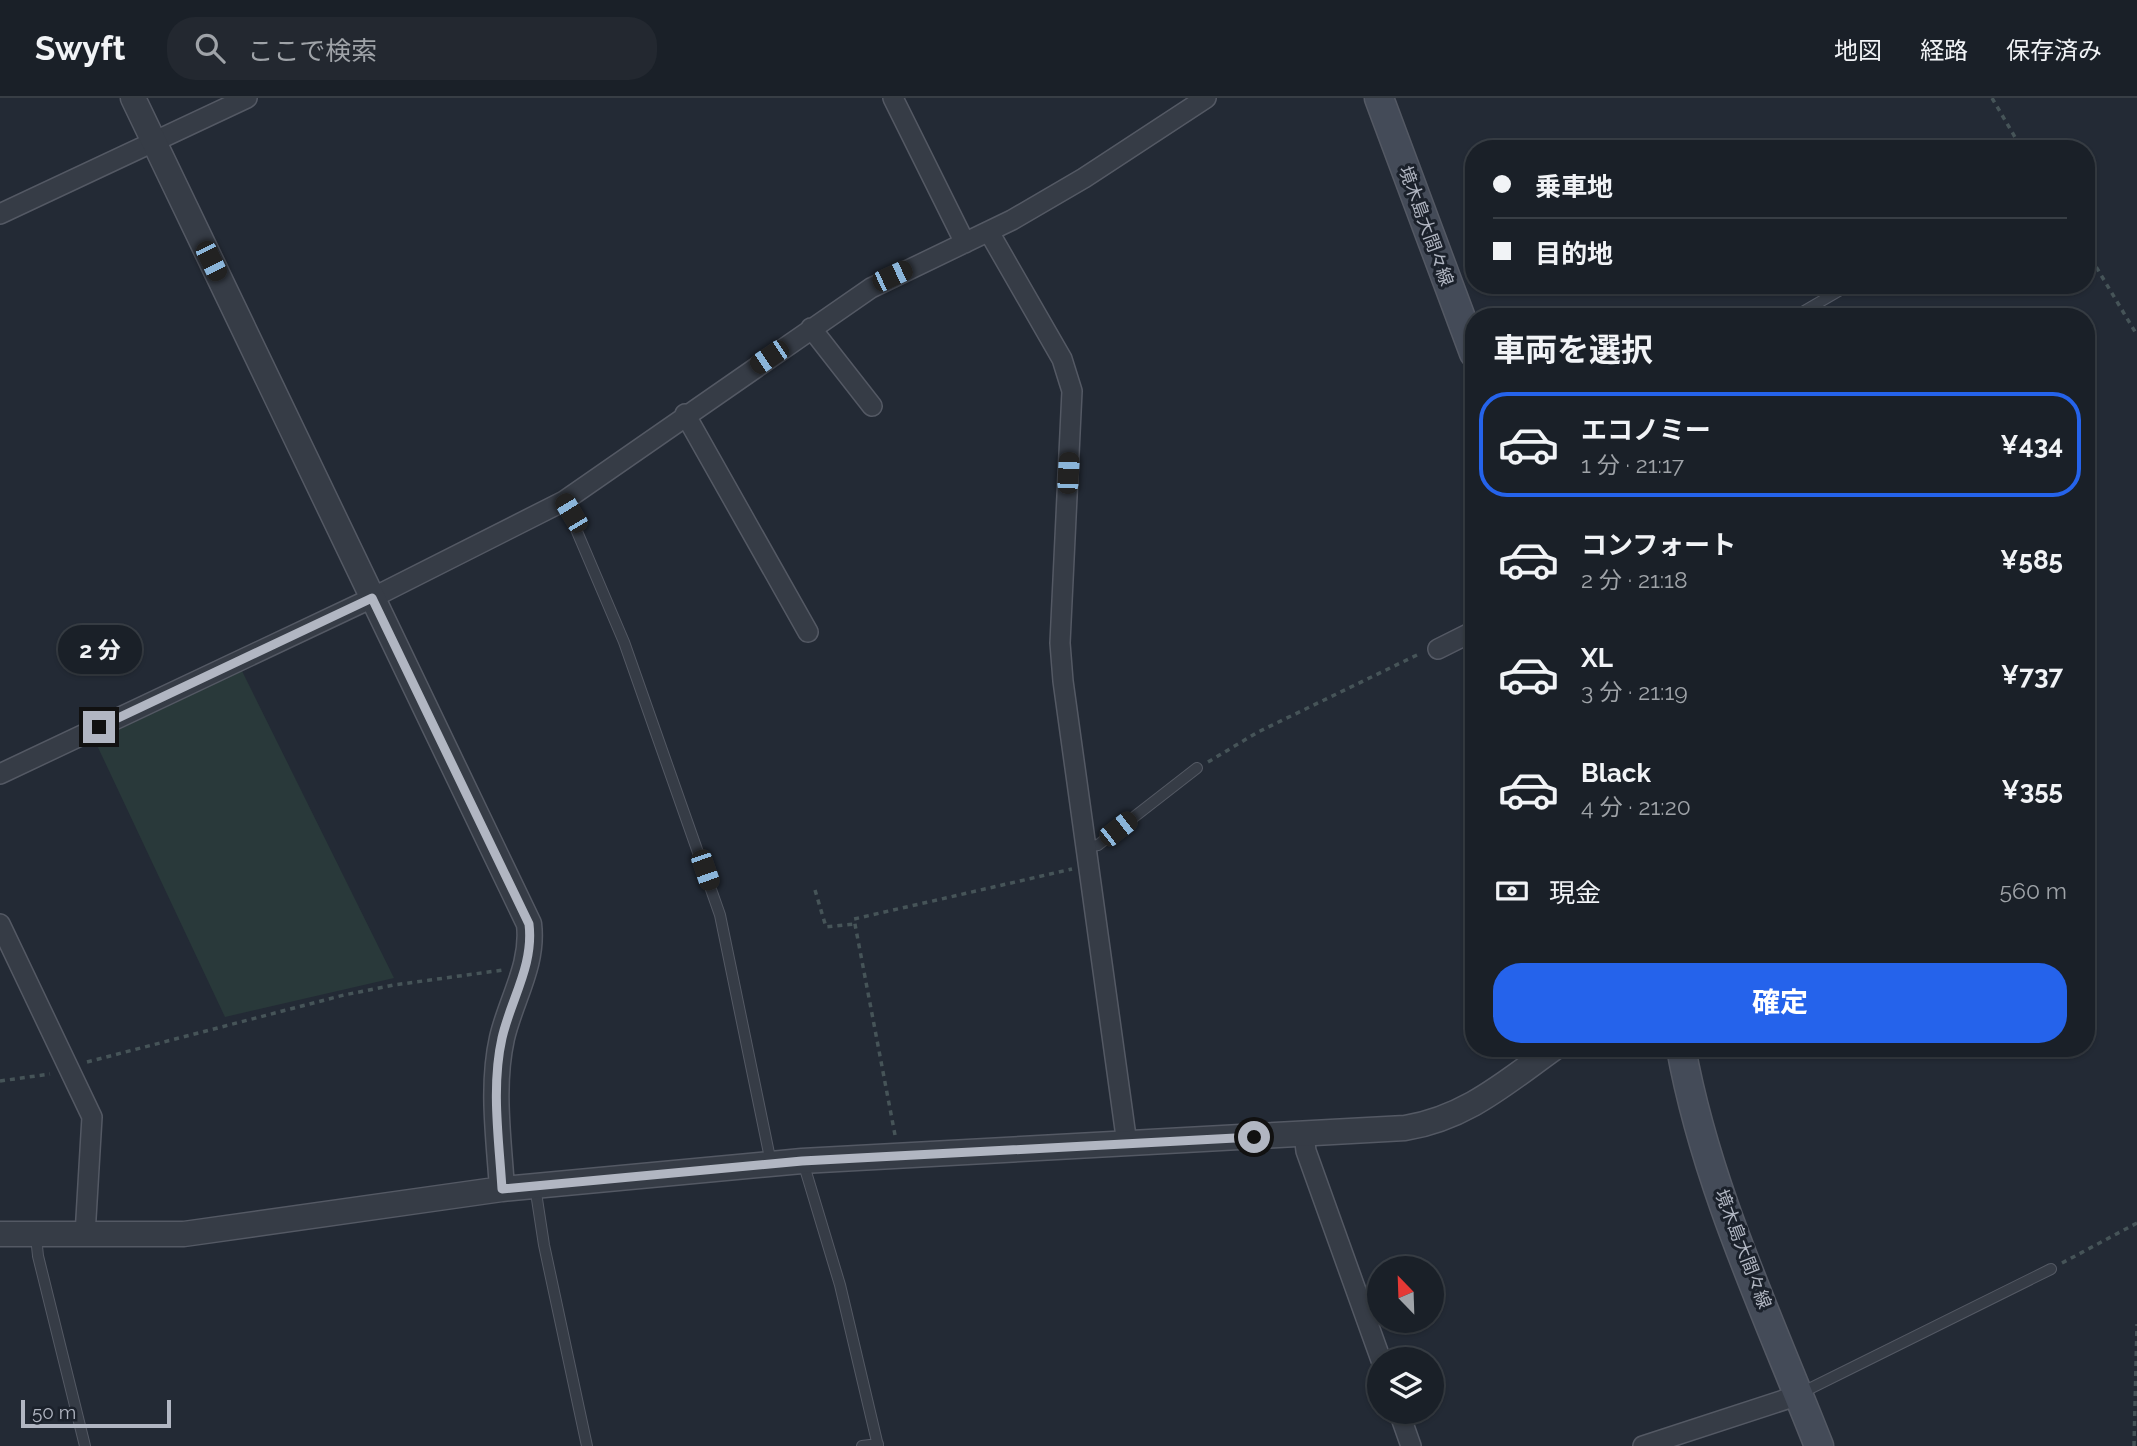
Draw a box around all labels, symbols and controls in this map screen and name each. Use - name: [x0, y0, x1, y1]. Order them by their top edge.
- search box: [167, 17, 657, 80]
- text: Swyft: [35, 29, 125, 68]
- icon: search: [191, 29, 229, 67]
- text: ここで検索: [247, 36, 377, 66]
- text: 地図: [1834, 36, 1882, 65]
- text: 経路: [1920, 36, 1968, 65]
- text: 保存済み: [2006, 36, 2102, 65]
- street label: 境木島大間々線: [1395, 163, 1458, 289]
- text: 乗車地: [1535, 172, 1613, 202]
- car: [193, 238, 230, 284]
- text: 目的地: [1535, 239, 1613, 269]
- car: [869, 258, 916, 294]
- text: 車両を選択: [1493, 331, 1653, 368]
- car: [746, 337, 793, 377]
- icon: car: [1497, 413, 1560, 476]
- text: エコノミー: [1581, 415, 1711, 445]
- text: ¥434: [2000, 430, 2063, 460]
- car: [1057, 451, 1080, 495]
- text: 1 分 · 21:17: [1581, 451, 1684, 478]
- car: [552, 490, 591, 536]
- icon: car: [1497, 528, 1560, 591]
- text: コンフォート: [1581, 530, 1736, 560]
- text: ¥585: [2000, 545, 2063, 575]
- text: 2 分 · 21:18: [1581, 566, 1688, 593]
- callout: 2 分: [57, 626, 141, 674]
- text: 2 分: [79, 636, 121, 663]
- icon: car: [1497, 643, 1560, 706]
- text: XL: [1581, 643, 1613, 673]
- text: ¥737: [2001, 660, 2063, 690]
- text: 3 分 · 21:19: [1581, 678, 1688, 705]
- route end: [83, 711, 115, 743]
- icon: car: [1497, 758, 1560, 821]
- text: Black: [1581, 758, 1651, 788]
- text: ¥355: [2001, 775, 2063, 805]
- text: 4 分 · 21:20: [1581, 793, 1691, 820]
- car: [1095, 808, 1142, 850]
- car: [689, 847, 722, 893]
- icon: cash: [1493, 872, 1531, 910]
- text: 560 m: [2000, 877, 2067, 904]
- text: 現金: [1549, 878, 1601, 908]
- button: 確定: [1493, 963, 2067, 1043]
- route start: [1238, 1121, 1270, 1153]
- street label: 境木島大間々線: [1711, 1186, 1776, 1311]
- north arrow: [1367, 1256, 1444, 1334]
- map controls: [1367, 1256, 1444, 1424]
- button: layers: [1367, 1347, 1444, 1424]
- scale bar: [21, 1397, 172, 1429]
- text: 50 m: [32, 1401, 76, 1423]

